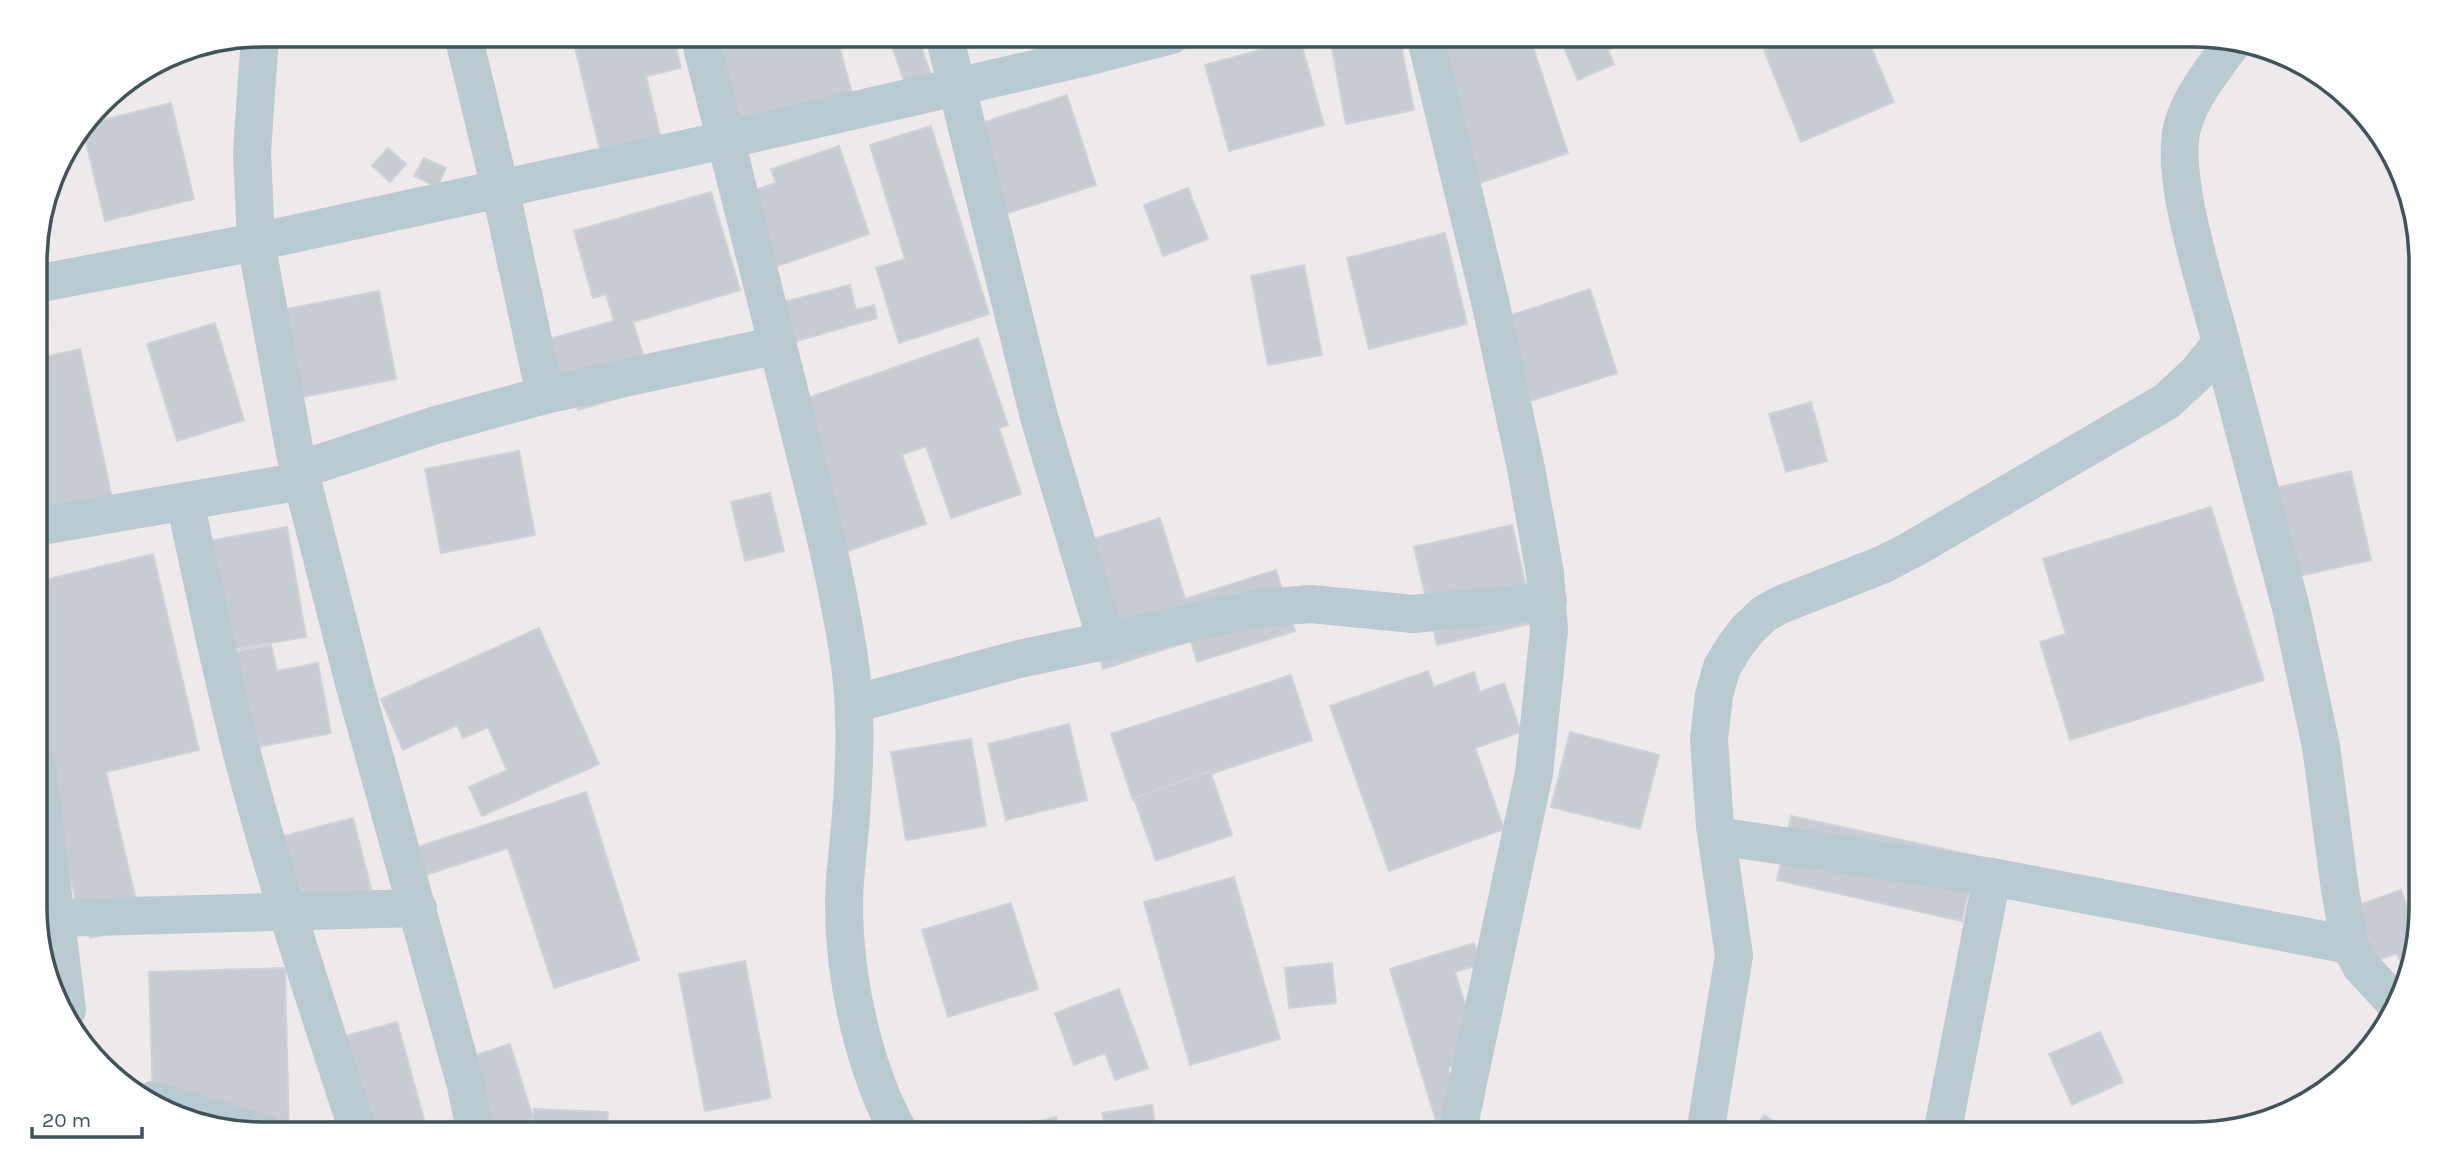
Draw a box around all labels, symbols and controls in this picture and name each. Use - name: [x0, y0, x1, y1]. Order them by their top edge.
- scale bar: [32, 1096, 142, 1140]
- text: 20 m: [42, 1108, 91, 1132]

